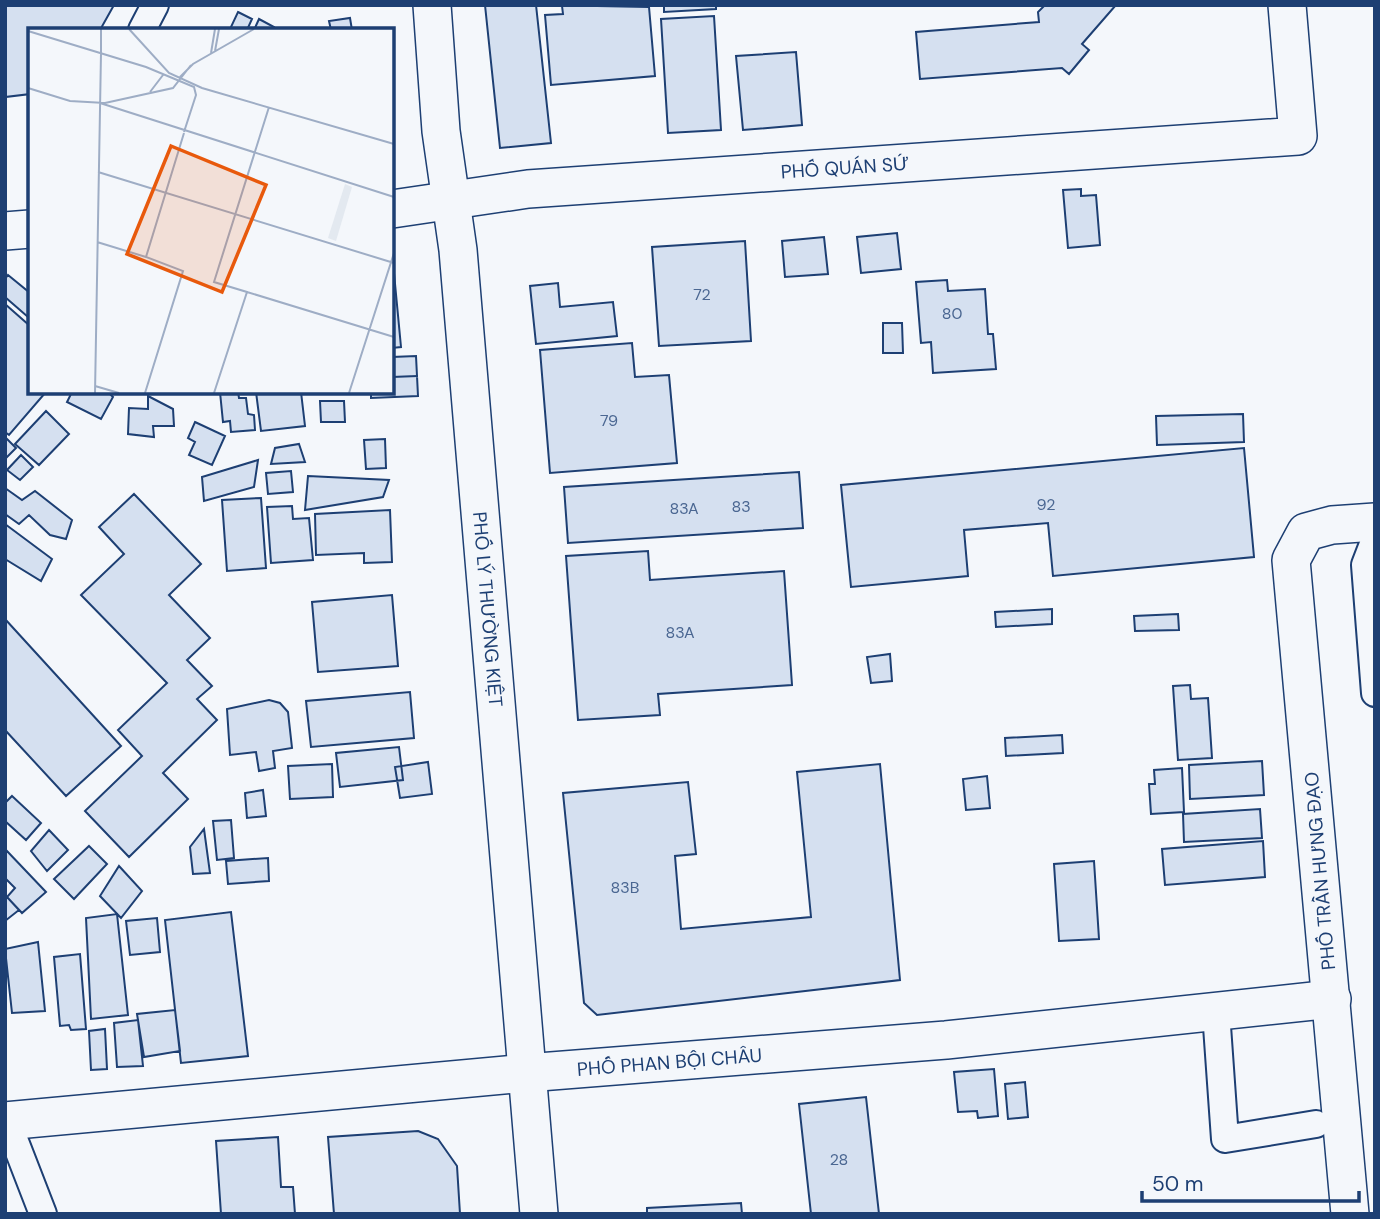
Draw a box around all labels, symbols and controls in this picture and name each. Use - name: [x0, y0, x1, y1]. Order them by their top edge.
- inset map: [28, 28, 394, 394]
- street label: PHỐ QUÁN SỨ: [780, 150, 910, 184]
- house number: 72: [693, 284, 711, 305]
- house number: 80: [942, 303, 962, 324]
- house number: 79: [600, 410, 618, 431]
- house number: 92: [1037, 494, 1056, 515]
- house number: 83: [731, 496, 751, 517]
- house number: 83A: [669, 498, 699, 519]
- street label: PHỐ LÝ THƯỜNG KIỆT: [468, 511, 509, 708]
- house number: 83A: [665, 622, 695, 643]
- street label: PHỐ TRẦN HƯNG ĐẠO: [1299, 771, 1341, 971]
- house number: 83B: [611, 877, 639, 898]
- street label: PHỐ PHAN BỘI CHÂU: [576, 1042, 763, 1081]
- house number: 28: [830, 1149, 848, 1170]
- scale bar: [1142, 1160, 1359, 1204]
- text: 50 m: [1152, 1170, 1203, 1198]

